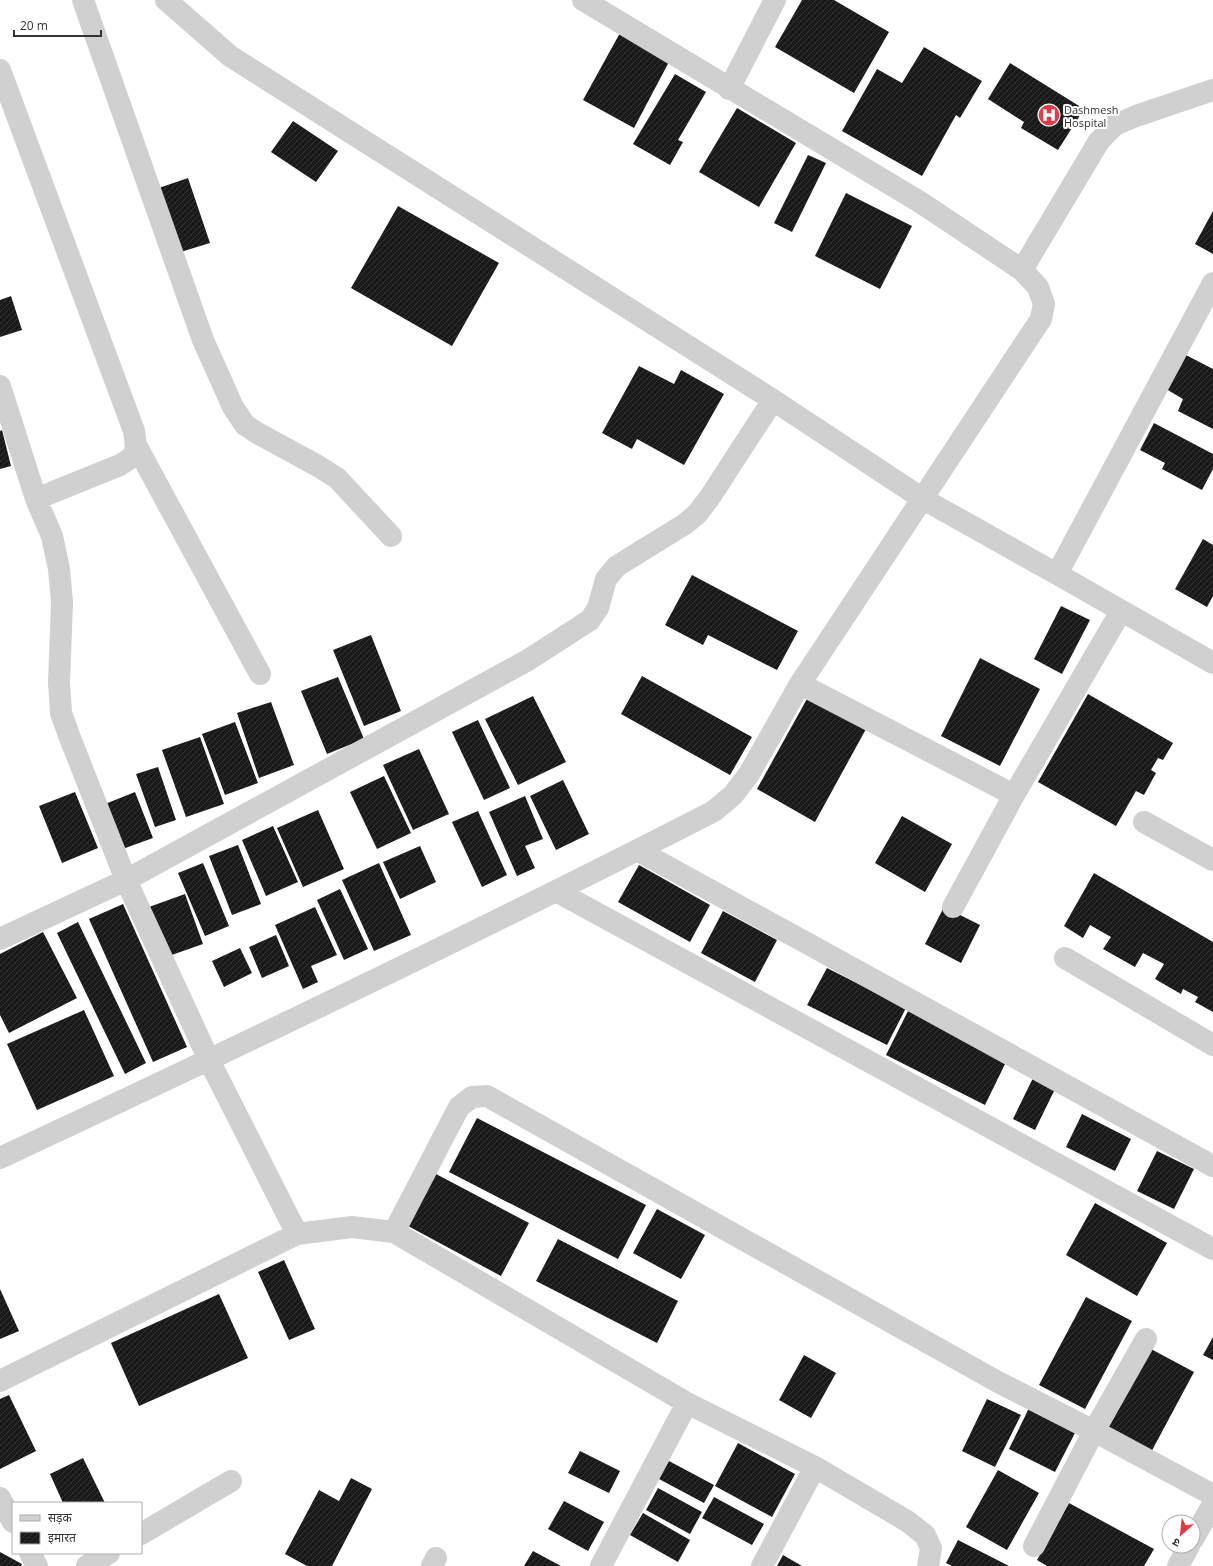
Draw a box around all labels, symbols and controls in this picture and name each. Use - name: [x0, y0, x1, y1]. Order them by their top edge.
- scale bar: [14, 12, 101, 38]
- text: 20 m: [20, 17, 48, 34]
- hospital icon: Dashmesh Hospital: [1036, 102, 1062, 128]
- place label: Dashmesh Hospital: [1064, 102, 1118, 130]
- legend: [12, 1502, 142, 1554]
- text: सड़क: [48, 1509, 73, 1526]
- north arrow: [1161, 1514, 1201, 1554]
- text: इमारत: [48, 1529, 77, 1546]
- text: उ: [1169, 1535, 1182, 1551]

